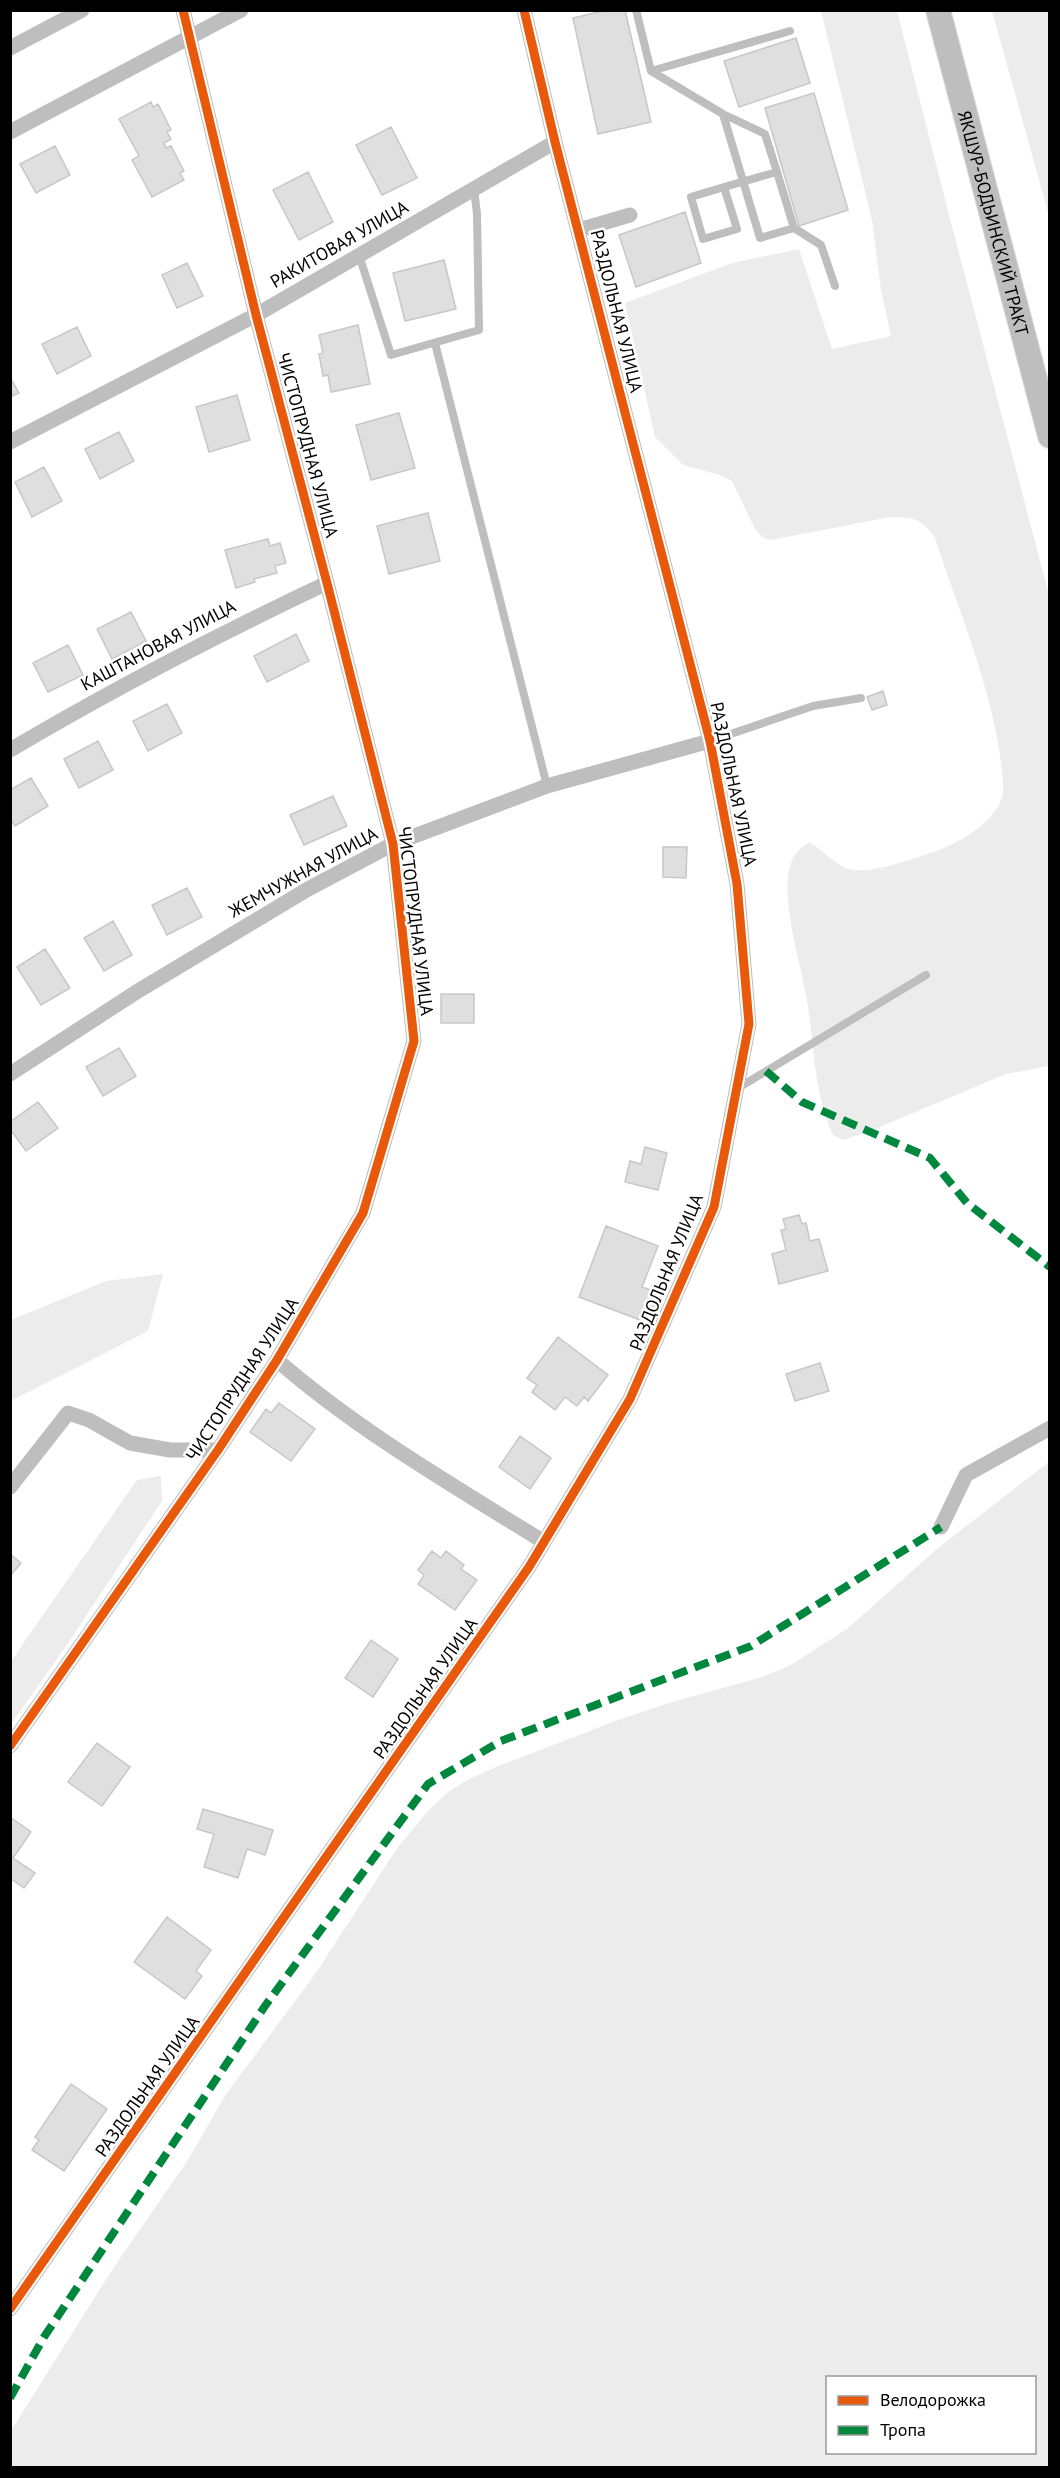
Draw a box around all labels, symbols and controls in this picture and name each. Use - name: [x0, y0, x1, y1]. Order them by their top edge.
- street label: ЯКШУР-БОДЬИНСКИЙ ТРАКТ: [953, 108, 1035, 338]
- street label: РАКИТОВАЯ УЛИЦА: [266, 195, 412, 293]
- street label: РАЗДОЛЬНАЯ УЛИЦА: [586, 227, 648, 395]
- street label: ЧИСТОПРУДНАЯ УЛИЦА: [272, 350, 344, 540]
- street label: КАШТАНОВАЯ УЛИЦА: [76, 594, 240, 696]
- street label: РАЗДОЛЬНАЯ УЛИЦА: [705, 700, 763, 869]
- street label: ЖЕМЧУЖНАЯ УЛИЦА: [224, 821, 382, 923]
- street label: ЧИСТОПРУДНАЯ УЛИЦА: [393, 825, 439, 1017]
- street label: РАЗДОЛЬНАЯ УЛИЦА: [624, 1190, 708, 1354]
- street label: ЧИСТОПРУДНАЯ УЛИЦА: [181, 1293, 304, 1465]
- street label: РАЗДОЛЬНАЯ УЛИЦА: [368, 1613, 483, 1763]
- street label: РАЗДОЛЬНАЯ УЛИЦА: [90, 2011, 205, 2161]
- legend: [826, 2376, 1036, 2454]
- text: Велодорожка: [880, 2388, 986, 2411]
- text: Тропа: [880, 2418, 926, 2441]

